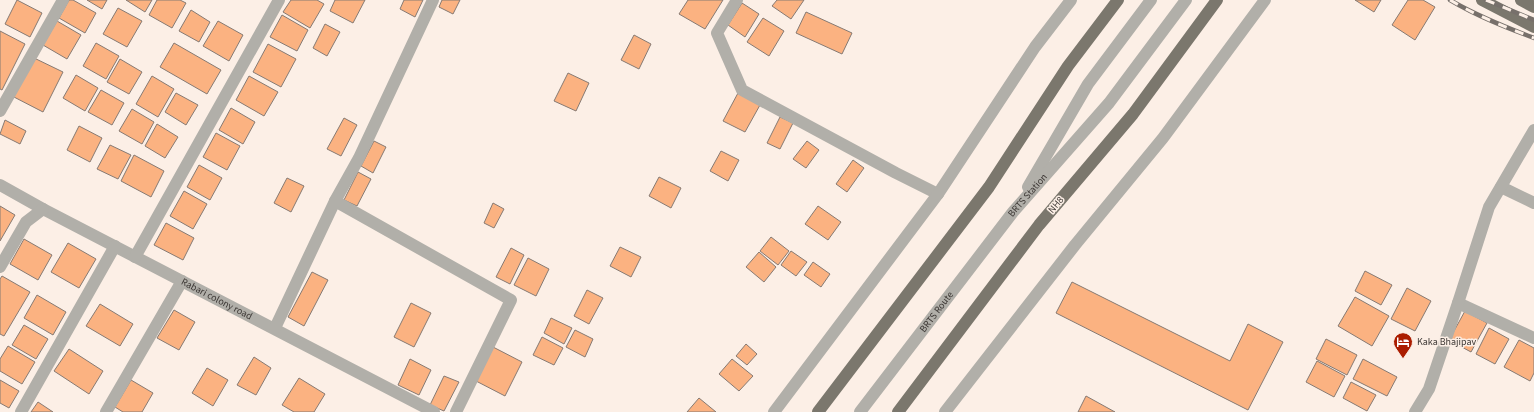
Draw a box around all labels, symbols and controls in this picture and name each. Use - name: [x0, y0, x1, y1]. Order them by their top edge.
- street label: BRTS Station: [1005, 171, 1051, 220]
- street label: NH8: [1045, 194, 1067, 216]
- street label: Rabari colony road: [179, 275, 255, 323]
- street label: BRTS Route: [916, 288, 957, 335]
- hotel icon: Kaka Bhajipav: [1392, 331, 1414, 359]
- place label: Kaka Bhajipav: [1417, 335, 1476, 349]

